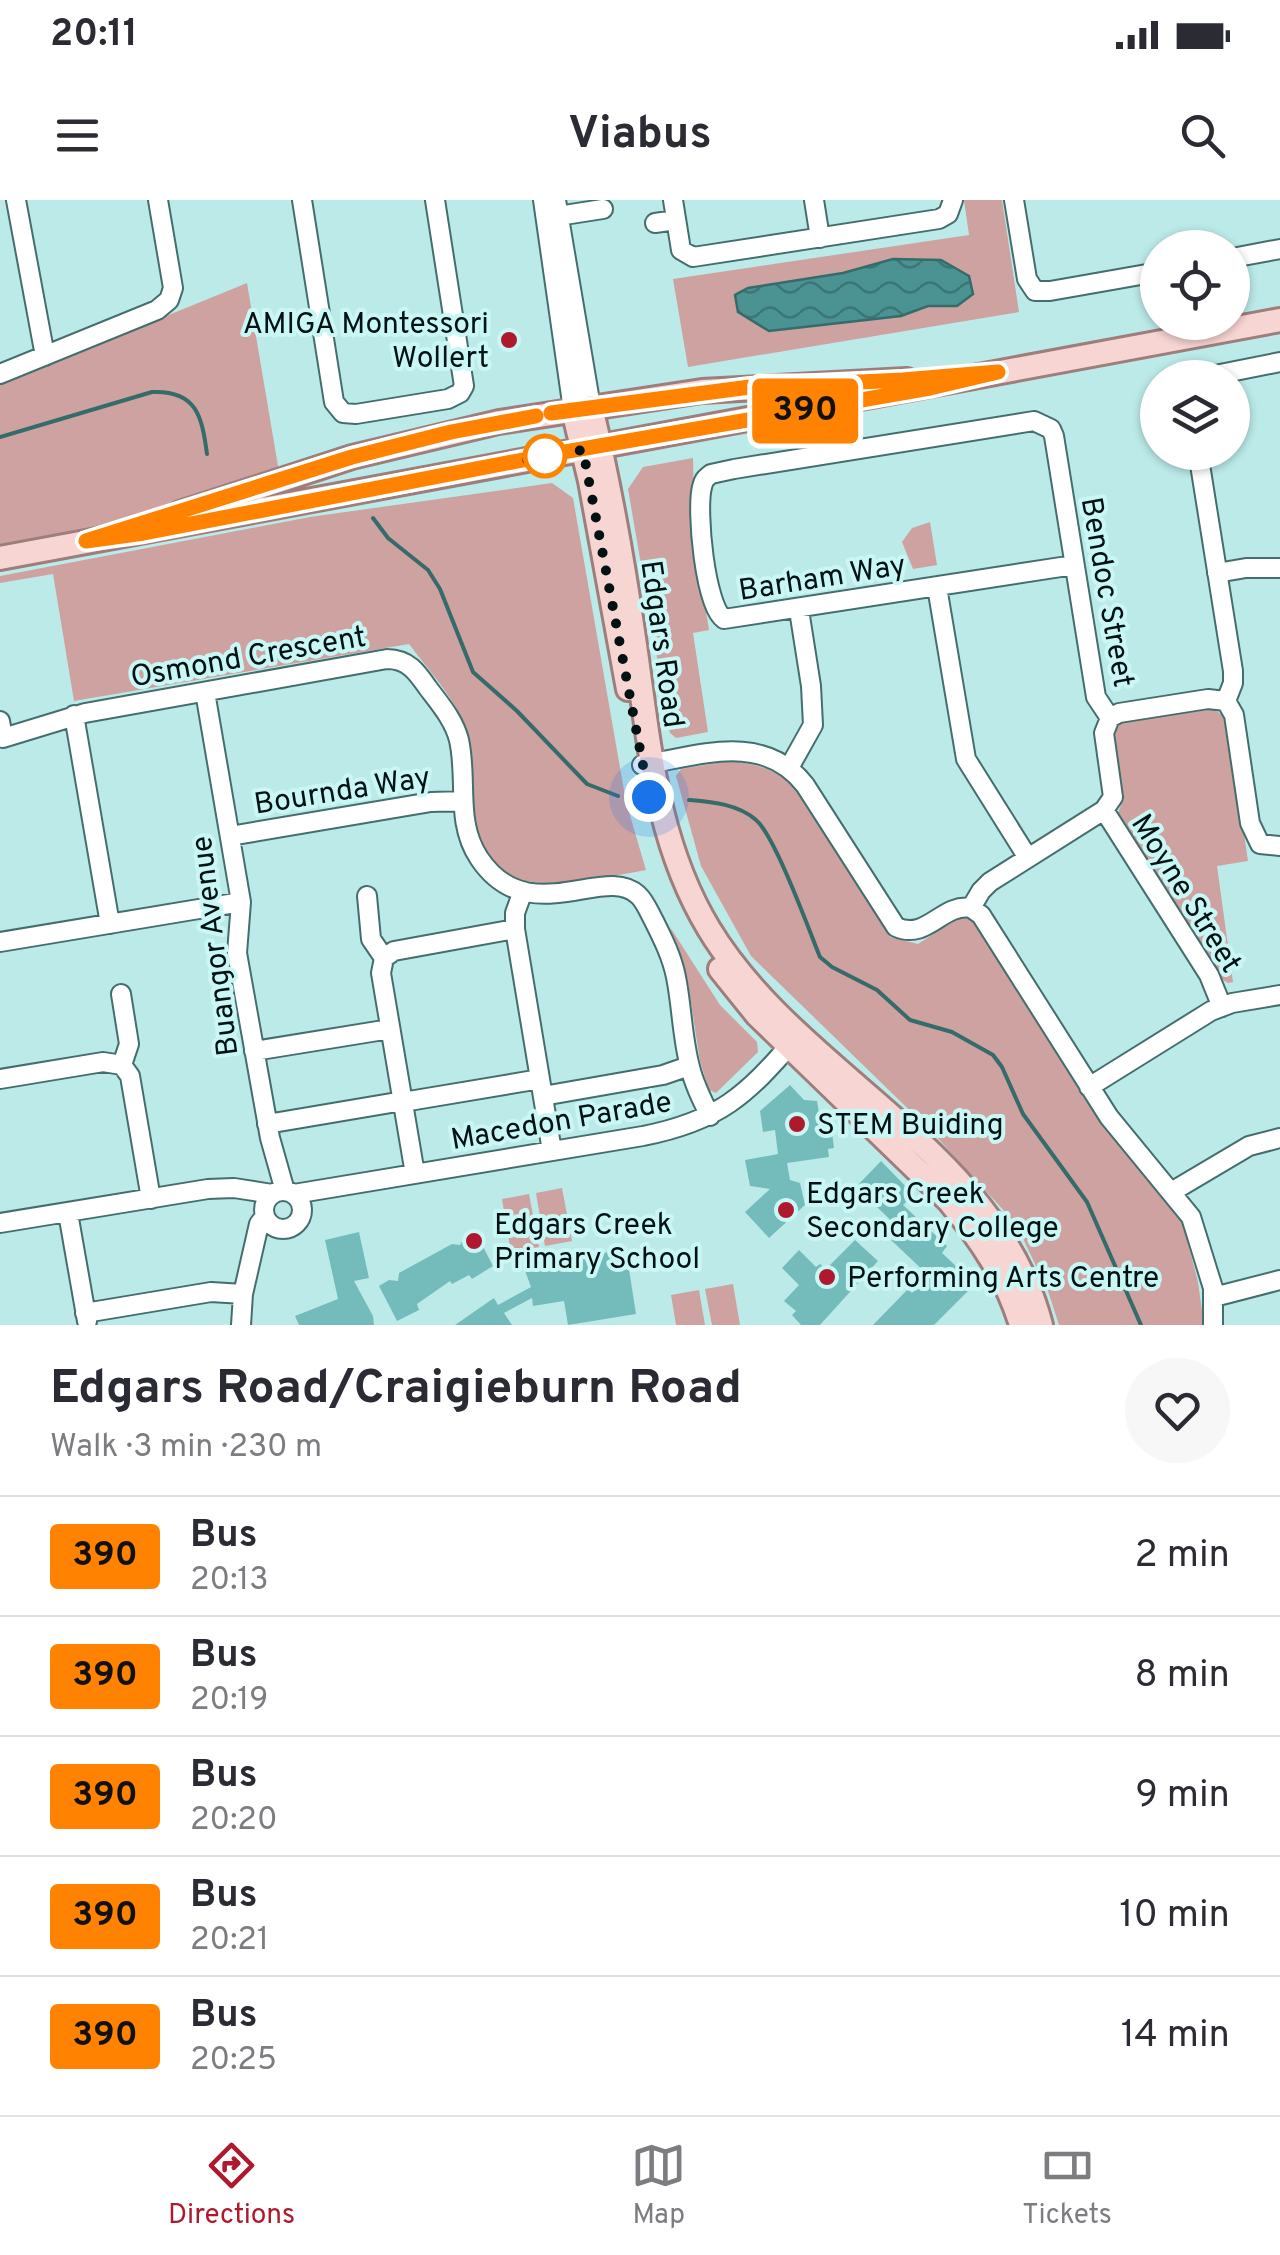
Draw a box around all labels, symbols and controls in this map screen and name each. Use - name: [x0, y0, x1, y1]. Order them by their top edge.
- text: 20:11: [50, 11, 138, 60]
- text: Viabus: [568, 107, 712, 164]
- icon: menu: [50, 108, 105, 163]
- icon: search: [1175, 108, 1230, 163]
- map controls: [1140, 230, 1250, 470]
- button: locate: [1140, 230, 1250, 340]
- place label: AMIGA Montessori Wollert: [243, 307, 489, 378]
- marker: AMIGA Montessori Wollert: [498, 329, 520, 351]
- button: layers: [1140, 360, 1250, 470]
- line badge: 390: [748, 378, 862, 444]
- text: 390: [772, 389, 838, 433]
- unlabelled marker: [524, 435, 566, 477]
- street label: Bendoc Street: [1071, 494, 1140, 690]
- street label: Barham Way: [736, 548, 909, 611]
- street label: Edgars Road: [630, 558, 691, 731]
- street label: Osmond Crescent: [128, 620, 369, 697]
- street label: Bournda Way: [252, 760, 433, 825]
- your location: [624, 772, 674, 822]
- street label: Moyne Street: [1121, 808, 1248, 980]
- street label: Buangor Avenue: [185, 834, 248, 1058]
- street label: Macedon Parade: [448, 1085, 675, 1160]
- place label: STEM Buiding: [817, 1108, 1004, 1145]
- marker: STEM Buiding: [786, 1113, 808, 1135]
- place label: Edgars Creek Secondary College: [806, 1177, 1059, 1248]
- marker: Edgars Creek Secondary College: [775, 1199, 797, 1221]
- place label: Edgars Creek Primary School: [494, 1208, 700, 1279]
- marker: Edgars Creek Primary School: [463, 1230, 485, 1252]
- place label: Performing Arts Centre: [847, 1261, 1159, 1298]
- marker: Performing Arts Centre: [816, 1266, 838, 1288]
- button: heart: [1125, 1358, 1230, 1463]
- text: Edgars Road/Craigieburn Road: [50, 1360, 742, 1420]
- text: Walk · 3 min · 230 m: [50, 1428, 322, 1468]
- text: Bus: [190, 1512, 257, 1561]
- text: 2 min: [1135, 1532, 1230, 1581]
- text: 390: [72, 1534, 138, 1578]
- text: 20:13: [190, 1561, 269, 1601]
- text: Bus: [190, 1632, 257, 1681]
- text: 8 min: [1135, 1652, 1230, 1701]
- text: 390: [72, 1654, 138, 1698]
- text: 20:19: [190, 1681, 268, 1721]
- text: Bus: [190, 1752, 257, 1801]
- text: 9 min: [1135, 1772, 1230, 1821]
- text: 390: [72, 1774, 138, 1818]
- text: 20:20: [190, 1801, 277, 1841]
- text: Bus: [190, 1872, 257, 1921]
- text: 10 min: [1119, 1892, 1230, 1941]
- text: 390: [72, 1894, 138, 1938]
- text: 20:21: [190, 1921, 269, 1961]
- text: Bus: [190, 1992, 257, 2041]
- text: 14 min: [1121, 2012, 1230, 2061]
- text: 390: [72, 2014, 138, 2058]
- text: 20:25: [190, 2041, 277, 2081]
- tab: Directions: [168, 2138, 295, 2234]
- tab: Map: [631, 2138, 686, 2234]
- tab: Tickets: [1022, 2138, 1112, 2234]

